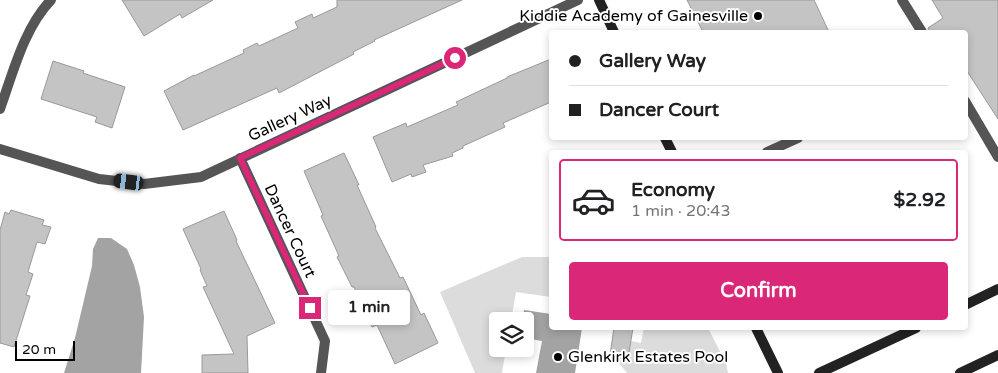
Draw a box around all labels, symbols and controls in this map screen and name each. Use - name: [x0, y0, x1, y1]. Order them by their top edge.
- place label: Kiddie Academy of Gainesville: [519, 6, 748, 26]
- marker: Kiddie Academy of Gainesville: [752, 10, 764, 22]
- route start: [444, 47, 466, 69]
- text: Gallery Way: [599, 50, 706, 72]
- street label: Gallery Way: [245, 90, 335, 146]
- text: Dancer Court: [599, 99, 719, 121]
- car: [113, 173, 144, 191]
- icon: car: [571, 178, 616, 223]
- text: Economy: [631, 179, 715, 201]
- street label: Dancer Court: [260, 181, 320, 281]
- text: $2.92: [894, 189, 946, 211]
- text: 1 min · 20:43: [631, 201, 730, 221]
- button: Confirm: [569, 262, 948, 320]
- callout: 1 min: [328, 290, 410, 326]
- route end: [299, 297, 321, 319]
- text: 1 min: [348, 297, 390, 317]
- map controls: [489, 312, 534, 357]
- button: layers: [489, 312, 534, 357]
- scale bar: [15, 338, 75, 361]
- text: 20 m: [22, 341, 56, 358]
- place label: Glenkirk Estates Pool: [568, 347, 728, 367]
- marker: Glenkirk Estates Pool: [552, 351, 564, 363]

